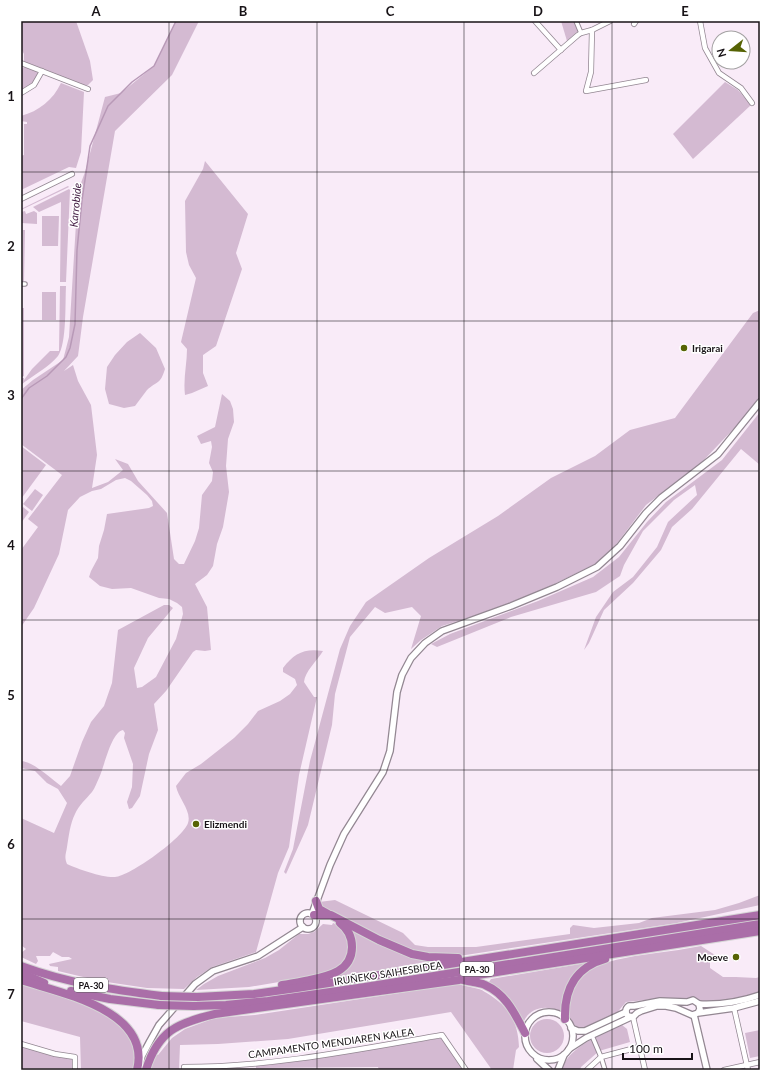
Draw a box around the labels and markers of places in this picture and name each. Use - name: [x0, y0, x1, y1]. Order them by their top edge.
- place label: Irigarai: [692, 342, 723, 354]
- marker: Irigarai: [679, 343, 689, 353]
- place label: Elizmendi: [204, 818, 247, 830]
- marker: Elizmendi: [191, 819, 201, 829]
- place label: Moeve: [697, 951, 729, 963]
- marker: Moeve: [731, 952, 741, 962]

